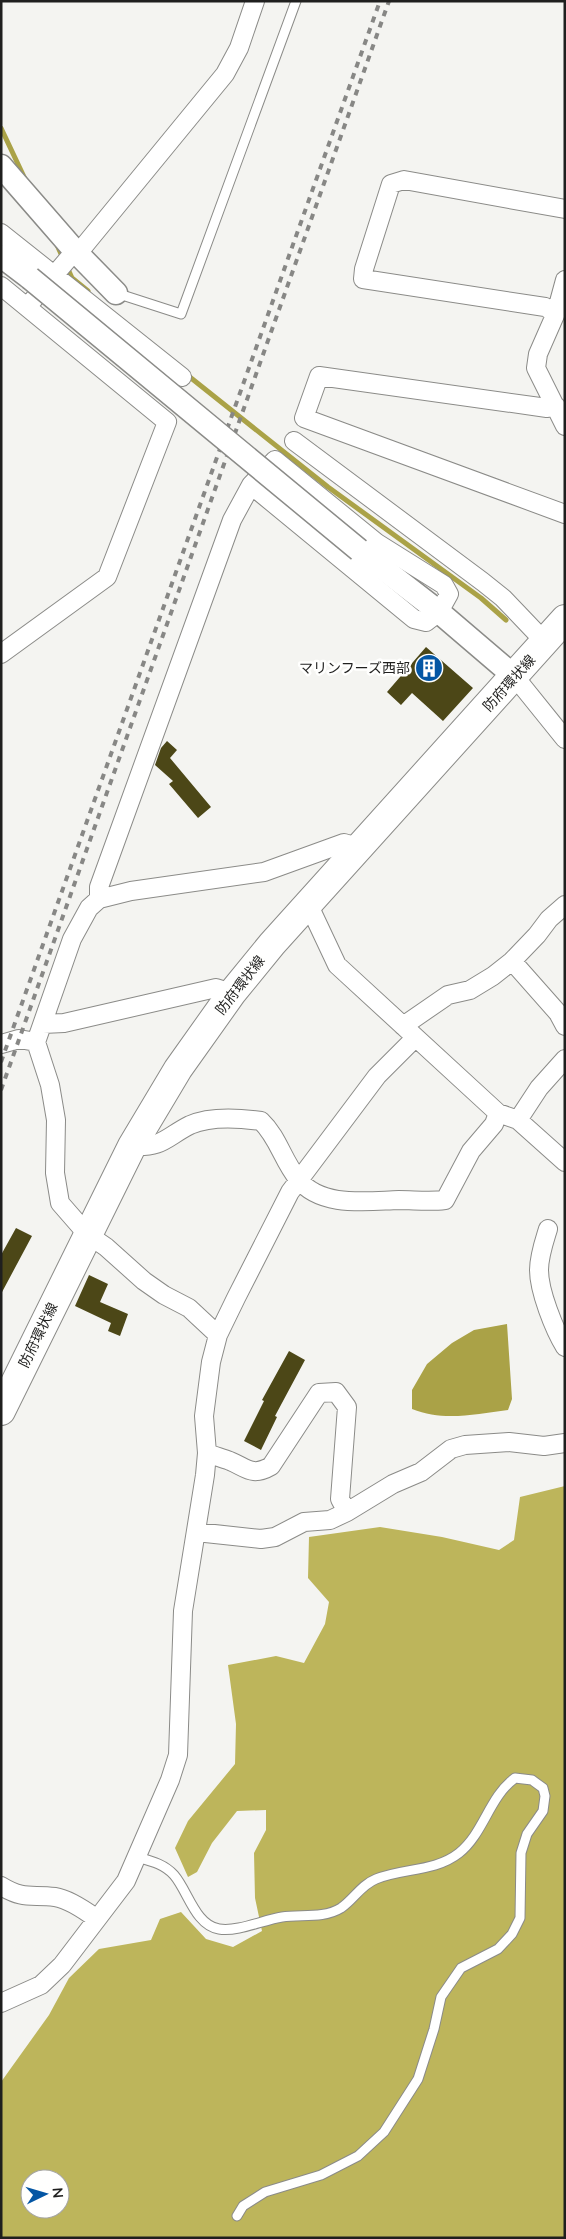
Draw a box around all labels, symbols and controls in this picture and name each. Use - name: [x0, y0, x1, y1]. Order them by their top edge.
- street label: 防府環状線: [479, 651, 539, 715]
- building icon: マリンフーズ西部: [414, 653, 444, 683]
- place label: マリンフーズ西部: [299, 659, 410, 677]
- street label: 防府環状線: [211, 952, 269, 1018]
- street label: 防府環状線: [15, 1300, 61, 1370]
- north arrow: [20, 2169, 70, 2219]
- text: N: [49, 2187, 67, 2199]

